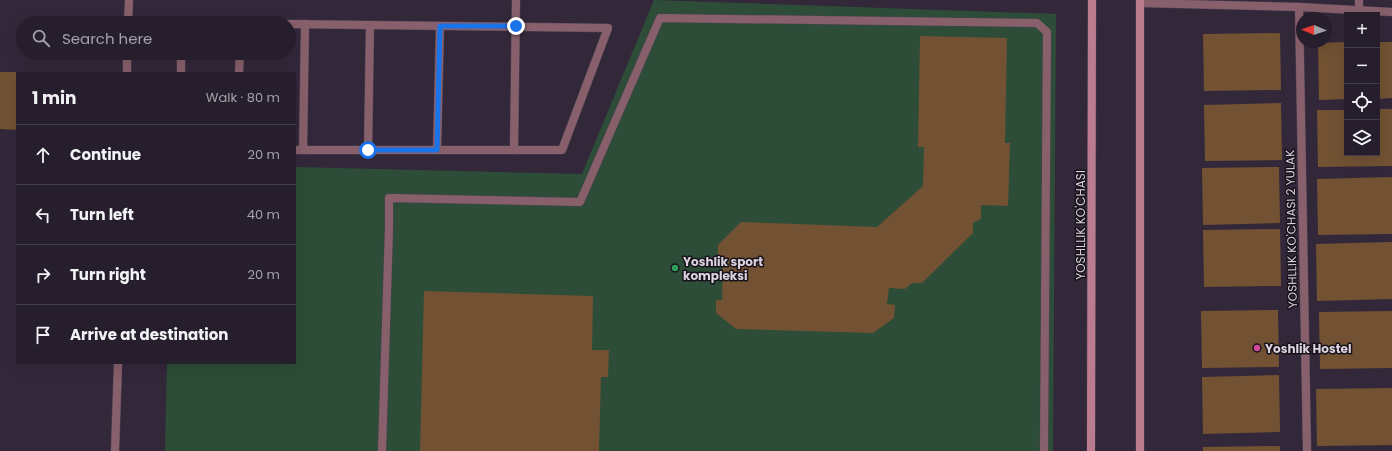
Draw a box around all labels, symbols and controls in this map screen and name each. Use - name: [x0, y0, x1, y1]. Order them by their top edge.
- north arrow: [1296, 12, 1332, 48]
- map controls: [1344, 12, 1380, 156]
- button: +: [1344, 12, 1380, 48]
- search box: [16, 16, 296, 60]
- route end: [507, 17, 525, 35]
- icon: search: [30, 27, 52, 49]
- text: Search here: [62, 28, 152, 49]
- button: −: [1344, 48, 1380, 84]
- button: locate: [1344, 84, 1380, 120]
- text: 1 min: [32, 86, 76, 110]
- text: Walk · 80 m: [206, 88, 280, 107]
- button: layers: [1344, 120, 1380, 156]
- route start: [359, 141, 377, 159]
- icon: ahead: [32, 144, 54, 166]
- text: Continue: [70, 144, 141, 165]
- text: 20 m: [247, 145, 280, 164]
- street label: YOSHLLIK KO'CHASI 2 YULAK: [1281, 150, 1301, 308]
- street label: YOSHLLIK KO'CHASI: [1072, 170, 1089, 280]
- icon: left: [32, 204, 54, 226]
- text: Turn left: [70, 204, 134, 225]
- text: 40 m: [247, 205, 280, 224]
- place label: Yoshlik sport kompleksi: [683, 253, 763, 284]
- marker: Yoshlik sport kompleksi: [670, 263, 680, 273]
- icon: right: [32, 264, 54, 286]
- text: Turn right: [70, 264, 146, 285]
- text: 20 m: [247, 265, 280, 284]
- icon: arrive: [32, 324, 54, 346]
- text: Arrive at destination: [70, 324, 228, 345]
- place label: Yoshlik Hostel: [1265, 340, 1351, 357]
- marker: Yoshlik Hostel: [1252, 343, 1262, 353]

